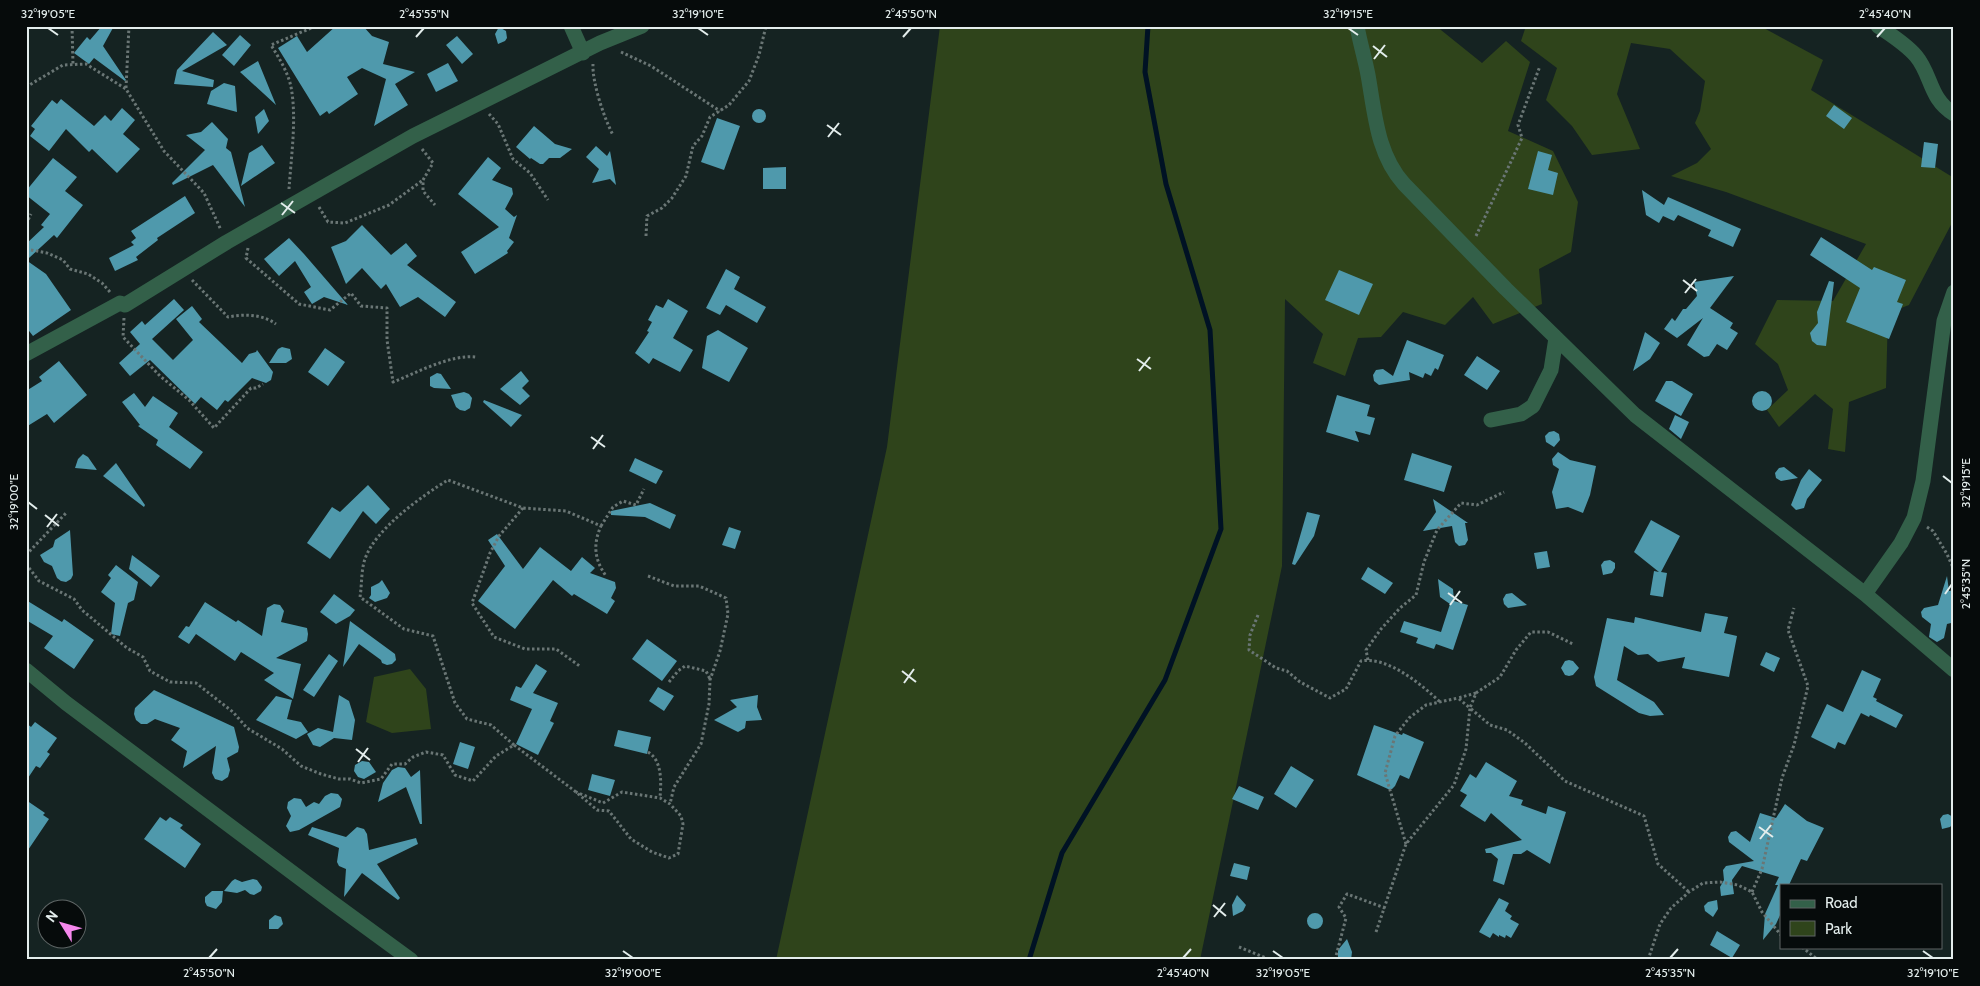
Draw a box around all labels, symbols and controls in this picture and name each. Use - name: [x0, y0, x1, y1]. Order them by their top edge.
- text: 32°19'05"E: [21, 6, 76, 21]
- text: 2°45'55"N: [399, 6, 449, 21]
- text: 32°19'10"E: [672, 6, 724, 21]
- text: 2°45'50"N: [885, 6, 937, 21]
- text: 32°19'15"E: [1323, 6, 1373, 21]
- text: 2°45'40"N: [1859, 6, 1911, 21]
- text: 32°19'15"E: [1958, 458, 1973, 508]
- text: 32°19'00"E: [6, 473, 21, 530]
- text: 2°45'35"N: [1958, 559, 1973, 609]
- legend: [1780, 884, 1942, 948]
- text: Road: [1825, 894, 1858, 912]
- north arrow: [38, 898, 88, 948]
- text: N: [41, 907, 62, 926]
- text: Park: [1825, 920, 1852, 938]
- text: 2°45'50"N: [183, 965, 235, 980]
- text: 32°19'00"E: [605, 965, 662, 980]
- text: 2°45'40"N: [1157, 965, 1209, 980]
- text: 32°19'05"E: [1256, 965, 1311, 980]
- text: 2°45'35"N: [1645, 965, 1695, 980]
- text: 32°19'10"E: [1907, 965, 1959, 980]

